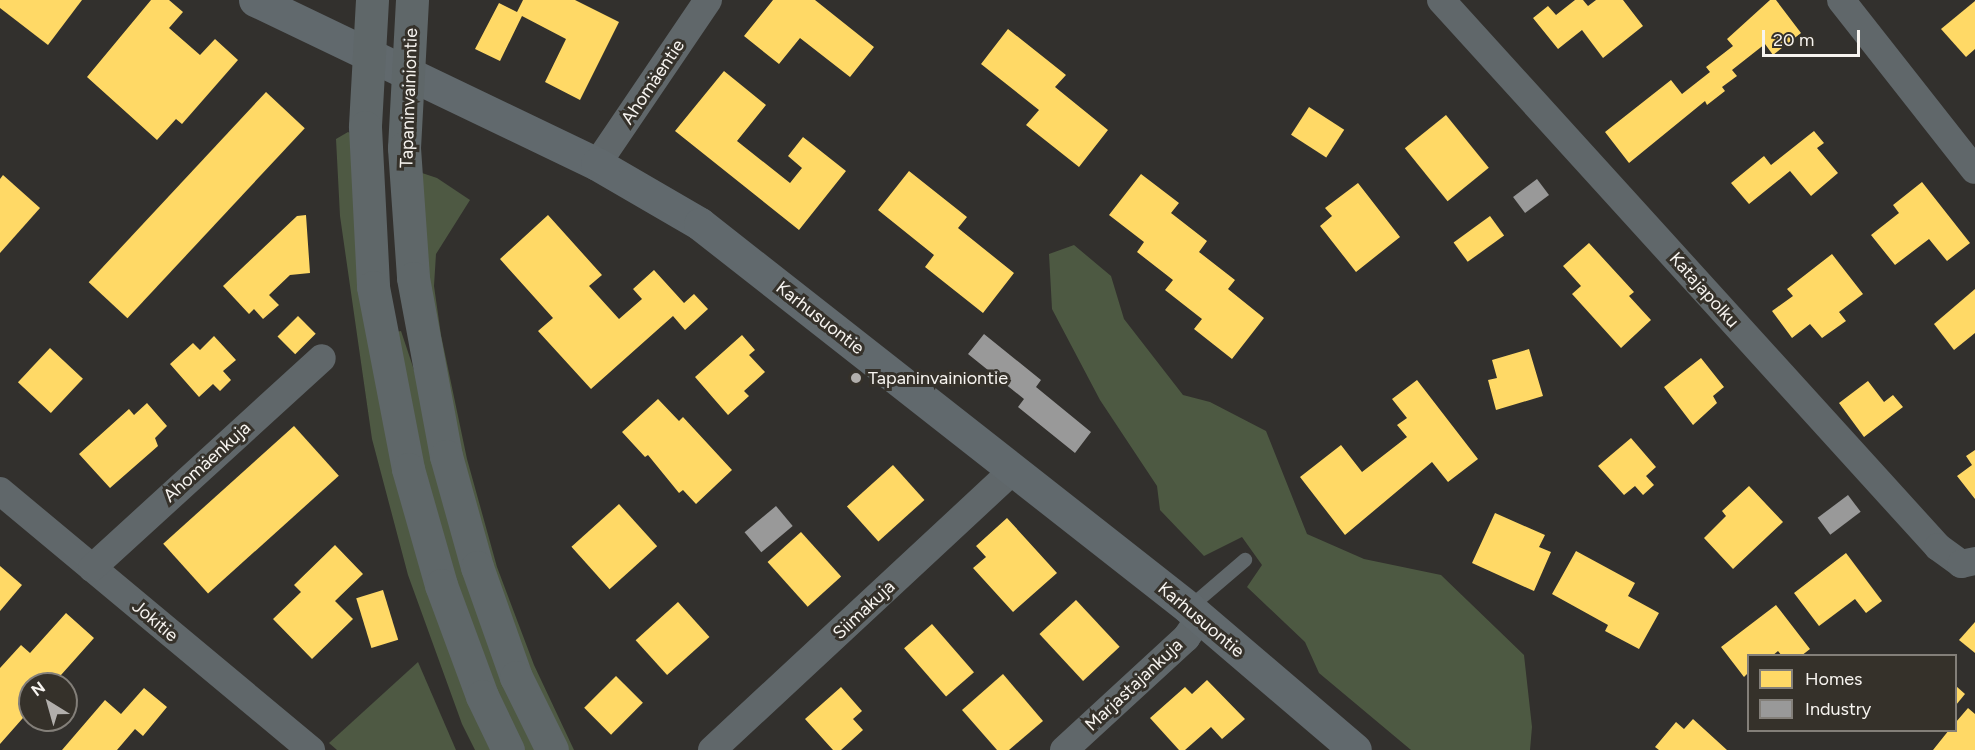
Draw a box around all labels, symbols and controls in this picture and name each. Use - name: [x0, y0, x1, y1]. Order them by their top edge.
- scale bar: [1765, 18, 1862, 56]
- street label: Tapaninvainiontie: [396, 28, 422, 168]
- text: 20 m: [1773, 29, 1814, 51]
- street label: Ahomäentie: [617, 35, 689, 129]
- street label: Katajapolku: [1665, 248, 1743, 332]
- street label: Karhusuontie: [772, 277, 868, 359]
- place label: Tapaninvainiontie: [868, 367, 1008, 389]
- marker: Tapaninvainiontie: [849, 371, 863, 385]
- street label: Ahomäenkuja: [159, 417, 255, 507]
- street label: Siimakuja: [829, 576, 899, 644]
- street label: Karhusuontie: [1153, 578, 1249, 662]
- street label: Jokitie: [128, 596, 182, 646]
- street label: Marjastajankuja: [1081, 634, 1187, 736]
- legend: [1747, 654, 1957, 732]
- text: Homes: [1805, 668, 1863, 690]
- north arrow: [18, 672, 78, 732]
- text: N: [27, 678, 49, 700]
- text: Industry: [1805, 698, 1871, 720]

